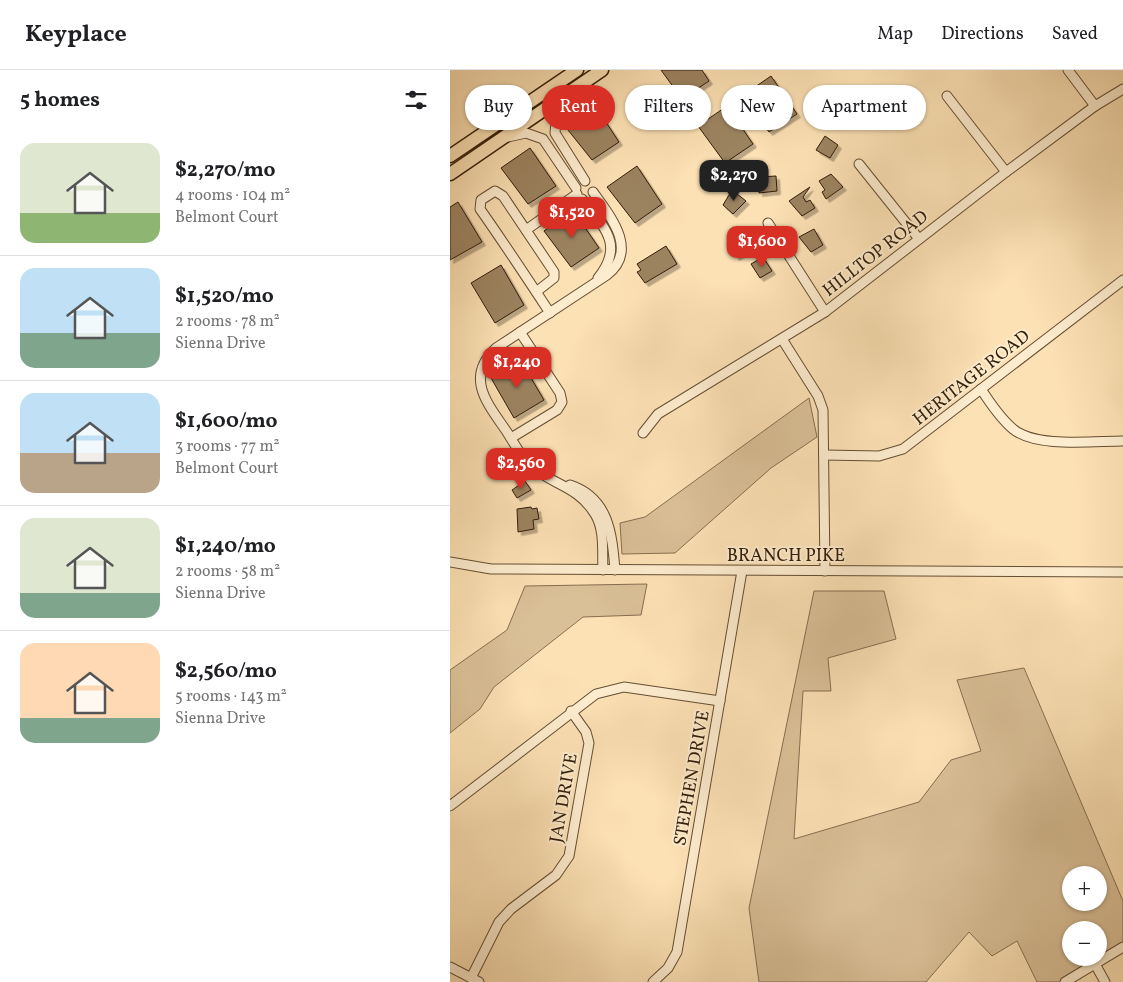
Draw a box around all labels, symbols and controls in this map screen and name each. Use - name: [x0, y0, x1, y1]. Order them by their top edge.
- text: Keyplace: [25, 18, 127, 52]
- text: Map: [877, 22, 913, 47]
- text: Directions: [941, 22, 1024, 47]
- text: Saved: [1052, 22, 1098, 47]
- chip: Buy: [465, 85, 532, 130]
- chip: Rent: [542, 85, 615, 130]
- chip: Filters: [625, 85, 711, 130]
- chip: New: [721, 85, 793, 130]
- chip: Apartment: [803, 85, 926, 130]
- text: 5 homes: [20, 86, 100, 115]
- icon: filters: [402, 86, 430, 114]
- text: $2,270/mo: [175, 156, 275, 185]
- pin: $2,270: [693, 160, 775, 202]
- icon: home: [60, 163, 120, 223]
- text: $2,270: [711, 165, 757, 187]
- text: 4 rooms · 104 m²: [175, 185, 290, 207]
- pin: $1,520: [531, 196, 613, 239]
- text: $1,520: [549, 202, 595, 224]
- street label: HILLTOP ROAD: [818, 205, 934, 303]
- text: Belmont Court: [175, 207, 279, 229]
- pin: $1,600: [721, 226, 803, 268]
- text: $1,600: [738, 231, 786, 253]
- text: $1,520/mo: [175, 282, 274, 311]
- icon: home: [60, 288, 120, 348]
- text: 2 rooms · 78 m²: [175, 311, 280, 333]
- street label: HERITAGE ROAD: [908, 324, 1036, 432]
- text: Sienna Drive: [175, 333, 266, 355]
- pin: $1,240: [476, 346, 558, 389]
- text: $1,240: [493, 352, 541, 374]
- text: $1,600/mo: [175, 407, 278, 436]
- icon: home: [60, 413, 120, 473]
- text: 3 rooms · 77 m²: [175, 436, 279, 458]
- pin: $2,560: [480, 448, 562, 490]
- text: $2,560: [497, 453, 545, 475]
- text: Belmont Court: [175, 458, 279, 480]
- text: $1,240/mo: [175, 532, 276, 561]
- icon: home: [60, 538, 120, 598]
- street label: BRANCH PIKE: [727, 544, 845, 569]
- text: 2 rooms · 58 m²: [175, 561, 280, 583]
- text: Sienna Drive: [175, 583, 266, 605]
- text: $2,560/mo: [175, 657, 277, 686]
- icon: home: [60, 663, 120, 723]
- text: 5 rooms · 143 m²: [175, 686, 287, 708]
- text: Sienna Drive: [175, 708, 266, 730]
- street label: STEPHEN DRIVE: [668, 709, 717, 848]
- street label: JAN DRIVE: [544, 751, 585, 845]
- map controls: [1062, 866, 1107, 966]
- button: +: [1062, 866, 1107, 911]
- button: −: [1062, 921, 1107, 966]

